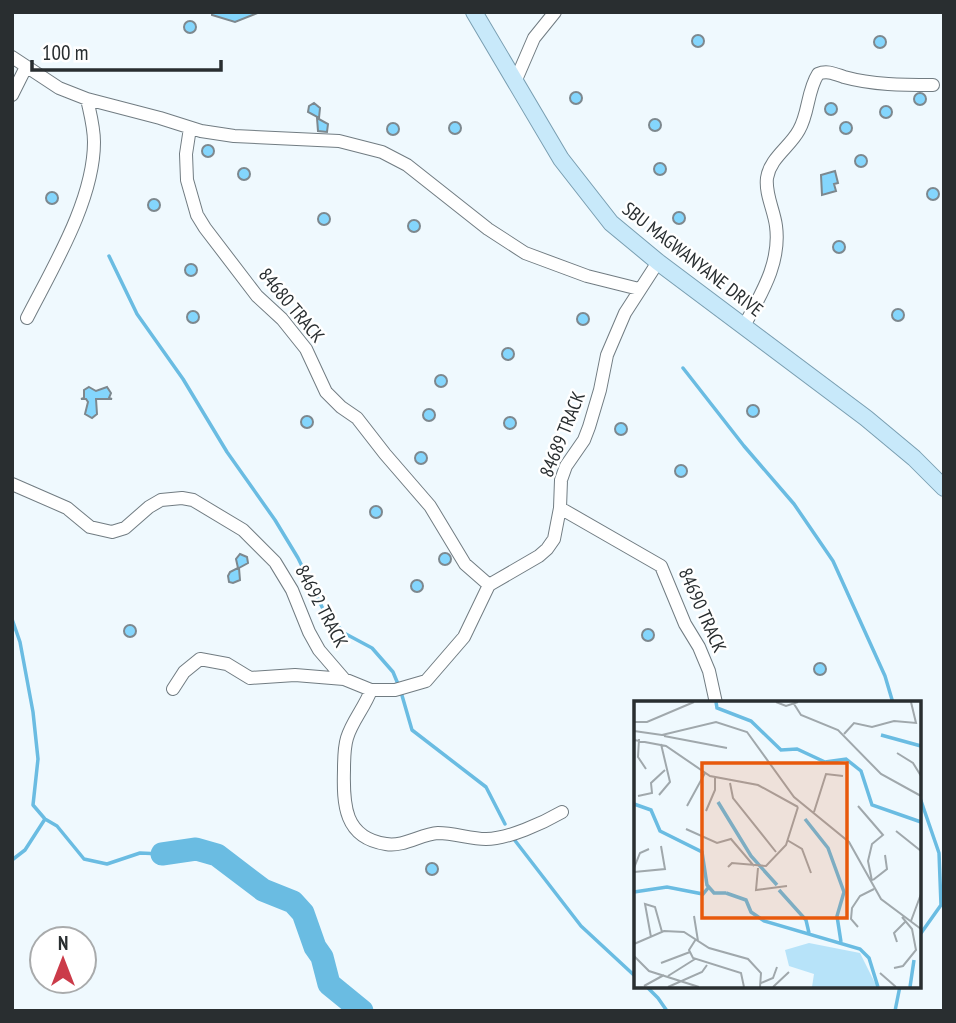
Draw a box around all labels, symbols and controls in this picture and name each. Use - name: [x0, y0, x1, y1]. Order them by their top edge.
- scale bar: [32, 28, 220, 72]
- text: 100 m: [42, 39, 88, 66]
- street label: SBU MAGWANYANE DRIVE: [618, 197, 768, 321]
- street label: 84680 TRACK: [254, 263, 330, 347]
- street label: 84689 TRACK: [534, 388, 590, 480]
- street label: 84692 TRACK: [290, 561, 354, 651]
- street label: 84690 TRACK: [674, 564, 732, 656]
- inset map: [634, 701, 921, 988]
- north arrow: [28, 925, 98, 995]
- text: N: [58, 931, 68, 955]

